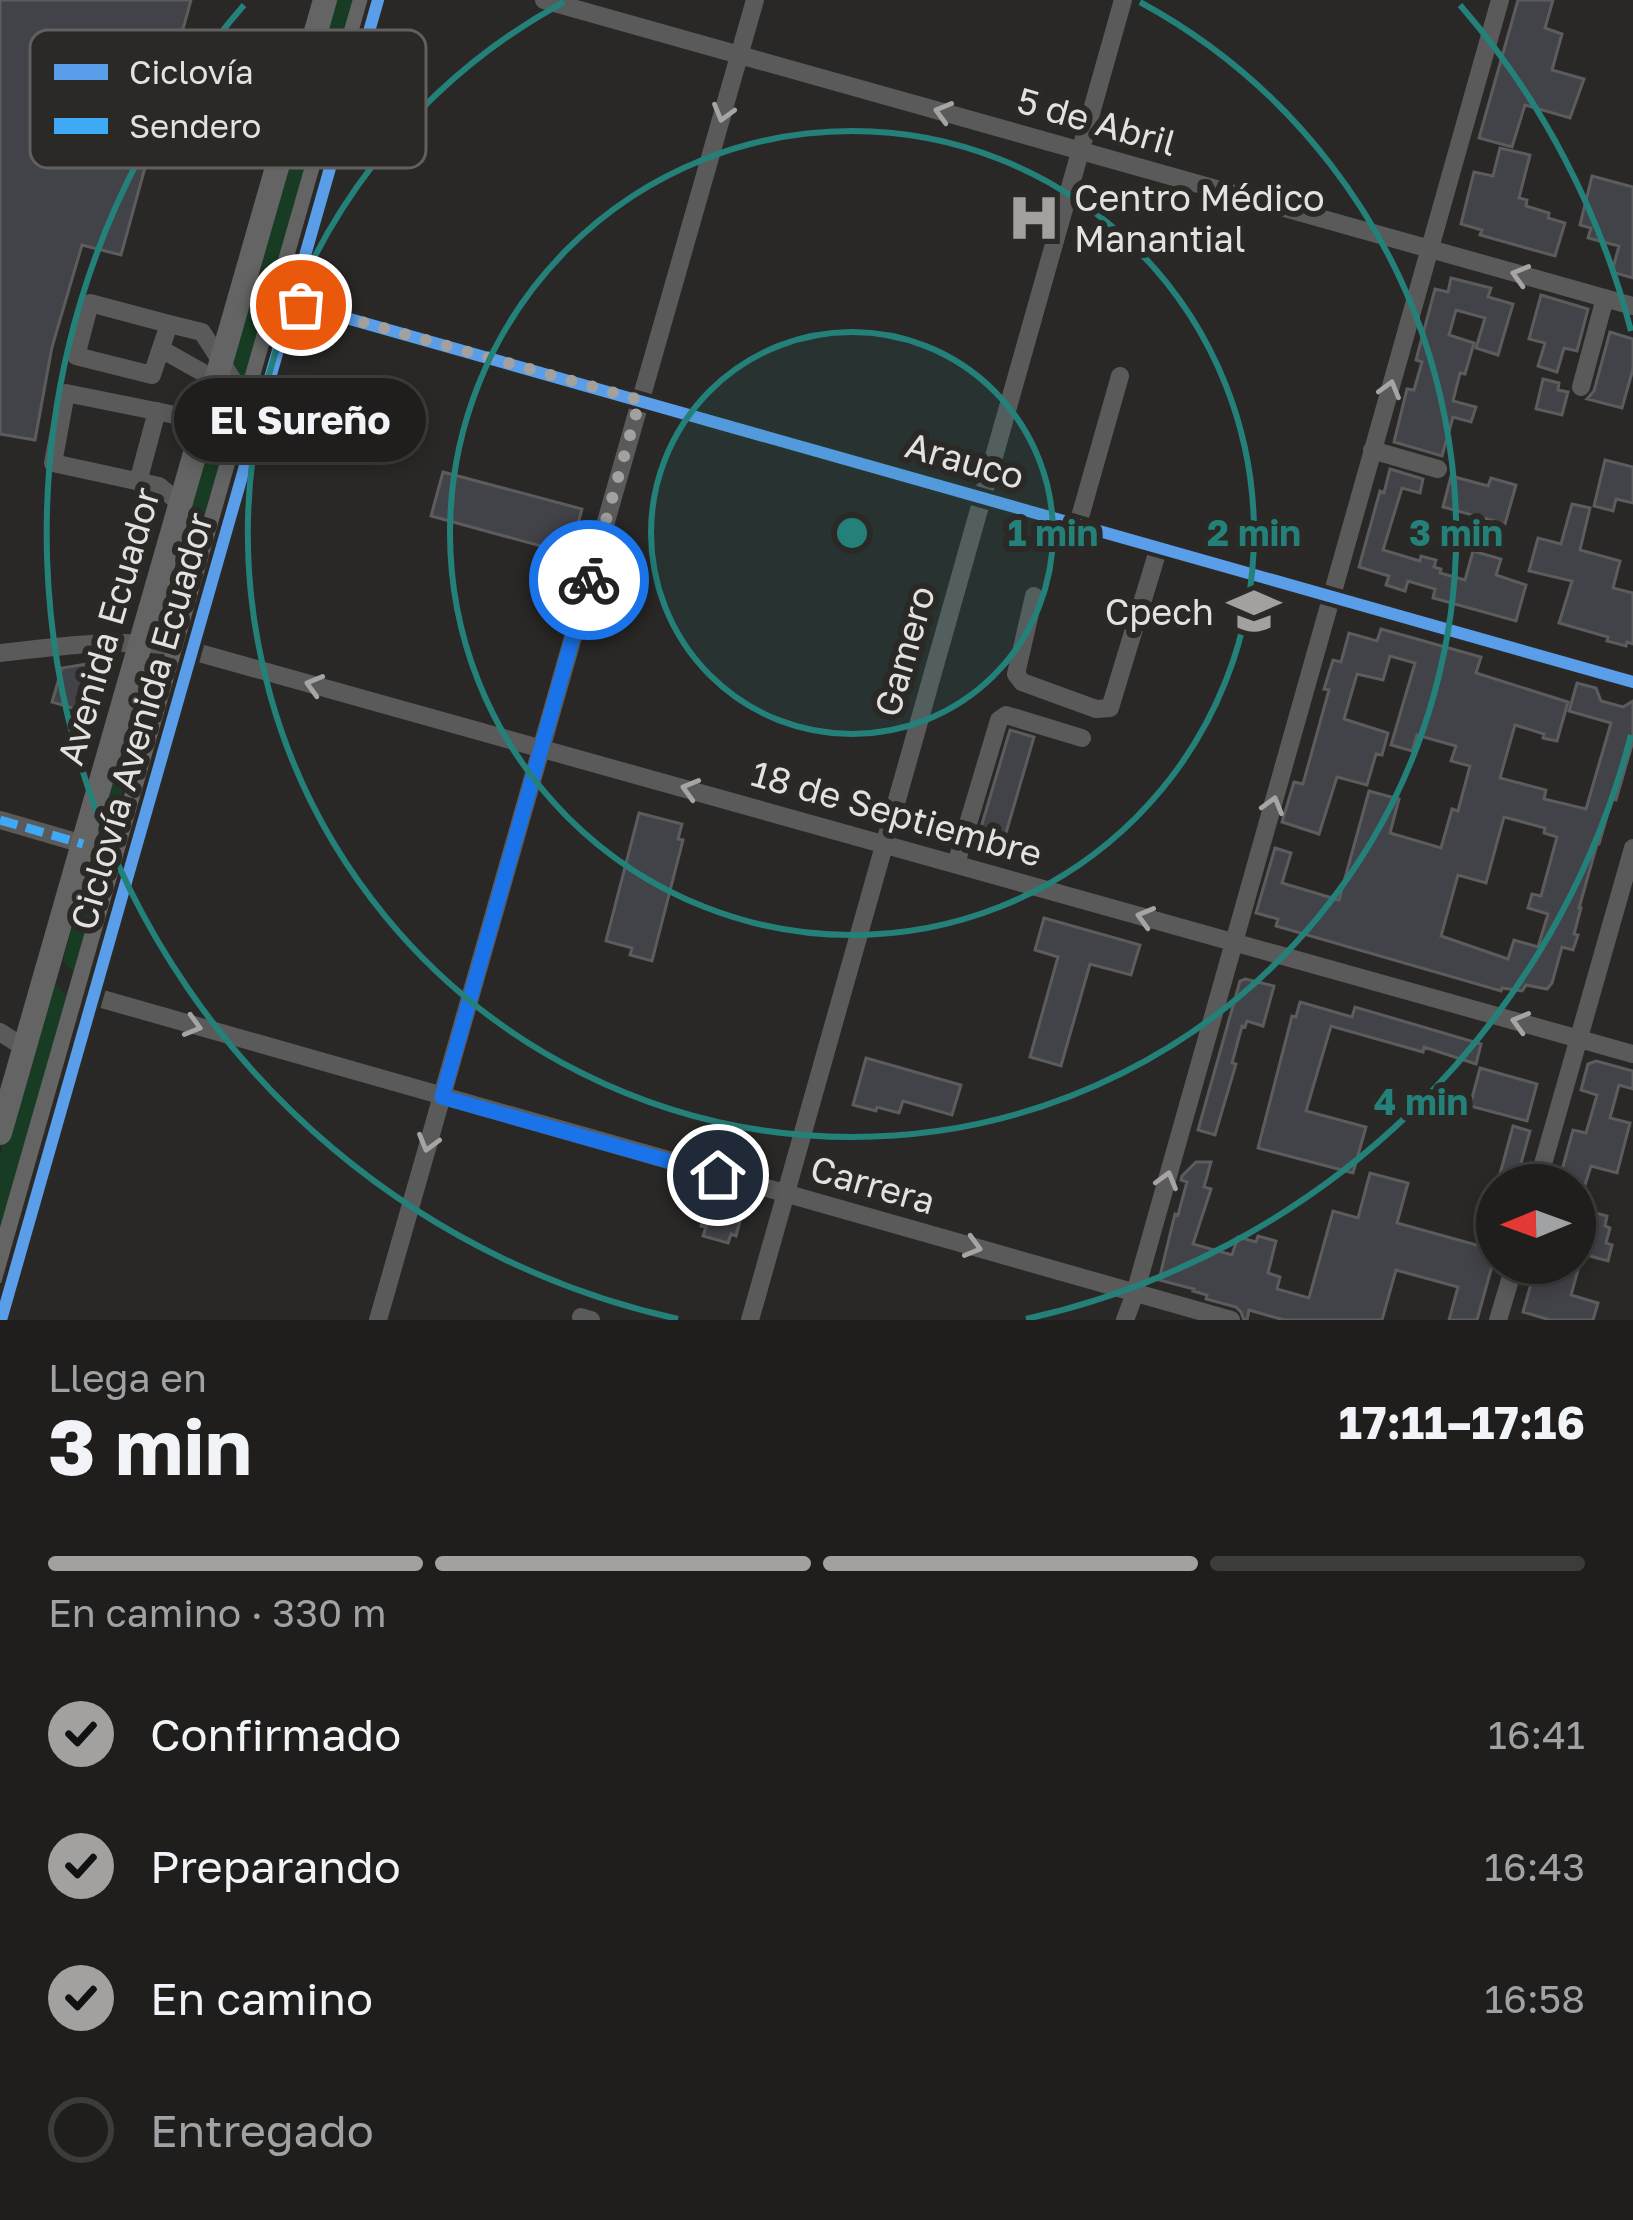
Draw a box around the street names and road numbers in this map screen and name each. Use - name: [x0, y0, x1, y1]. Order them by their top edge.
- street label: 5 de Abril: [1013, 78, 1181, 164]
- street label: Arauco: [901, 423, 1029, 497]
- street label: Avenida Ecuador: [48, 482, 168, 770]
- street label: Ciclovía Avenida Ecuador: [61, 508, 221, 934]
- street label: Gamero: [865, 581, 943, 721]
- street label: 18 de Septiembre: [747, 751, 1047, 875]
- street label: Carrera: [806, 1146, 940, 1222]

